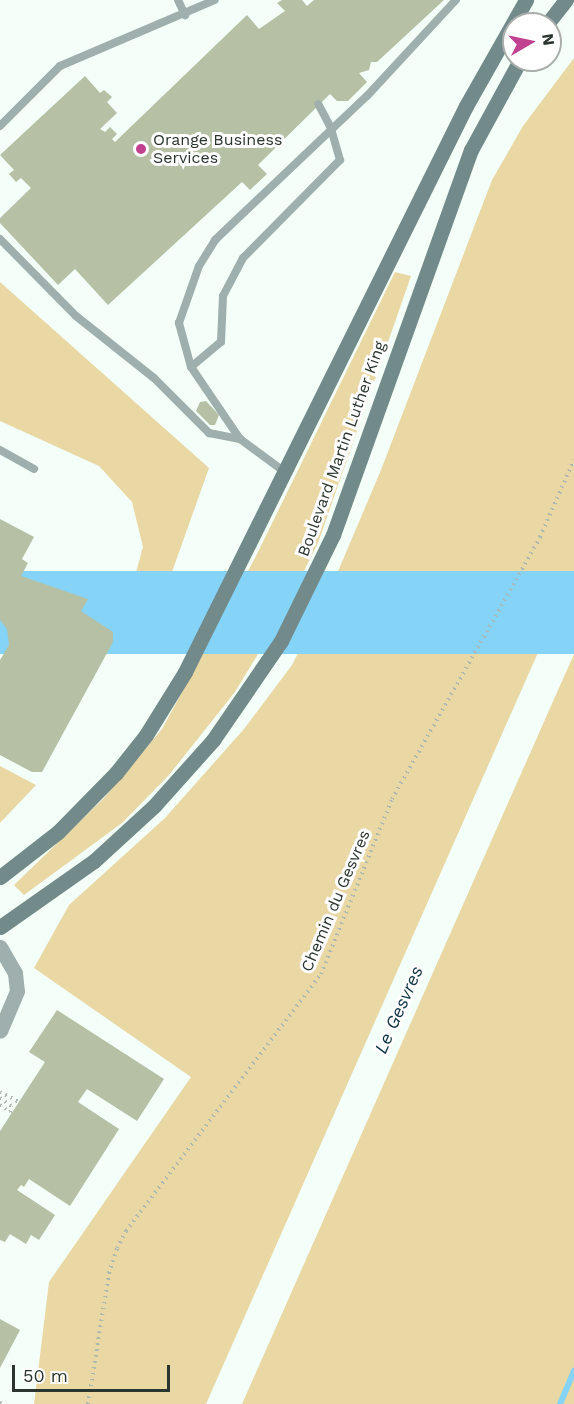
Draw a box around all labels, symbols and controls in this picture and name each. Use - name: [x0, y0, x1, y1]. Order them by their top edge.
- north arrow: [502, 12, 562, 72]
- text: N: [538, 32, 559, 47]
- place label: Orange Business Services: [153, 130, 282, 168]
- marker: Orange Business Services: [134, 142, 148, 156]
- street label: Boulevard Martin Luther King: [294, 339, 390, 559]
- street label: Chemin du Gesvres: [298, 827, 374, 975]
- water label: Le Gesvres: [370, 963, 428, 1057]
- scale bar: [15, 1353, 172, 1391]
- text: 50 m: [23, 1365, 68, 1386]

